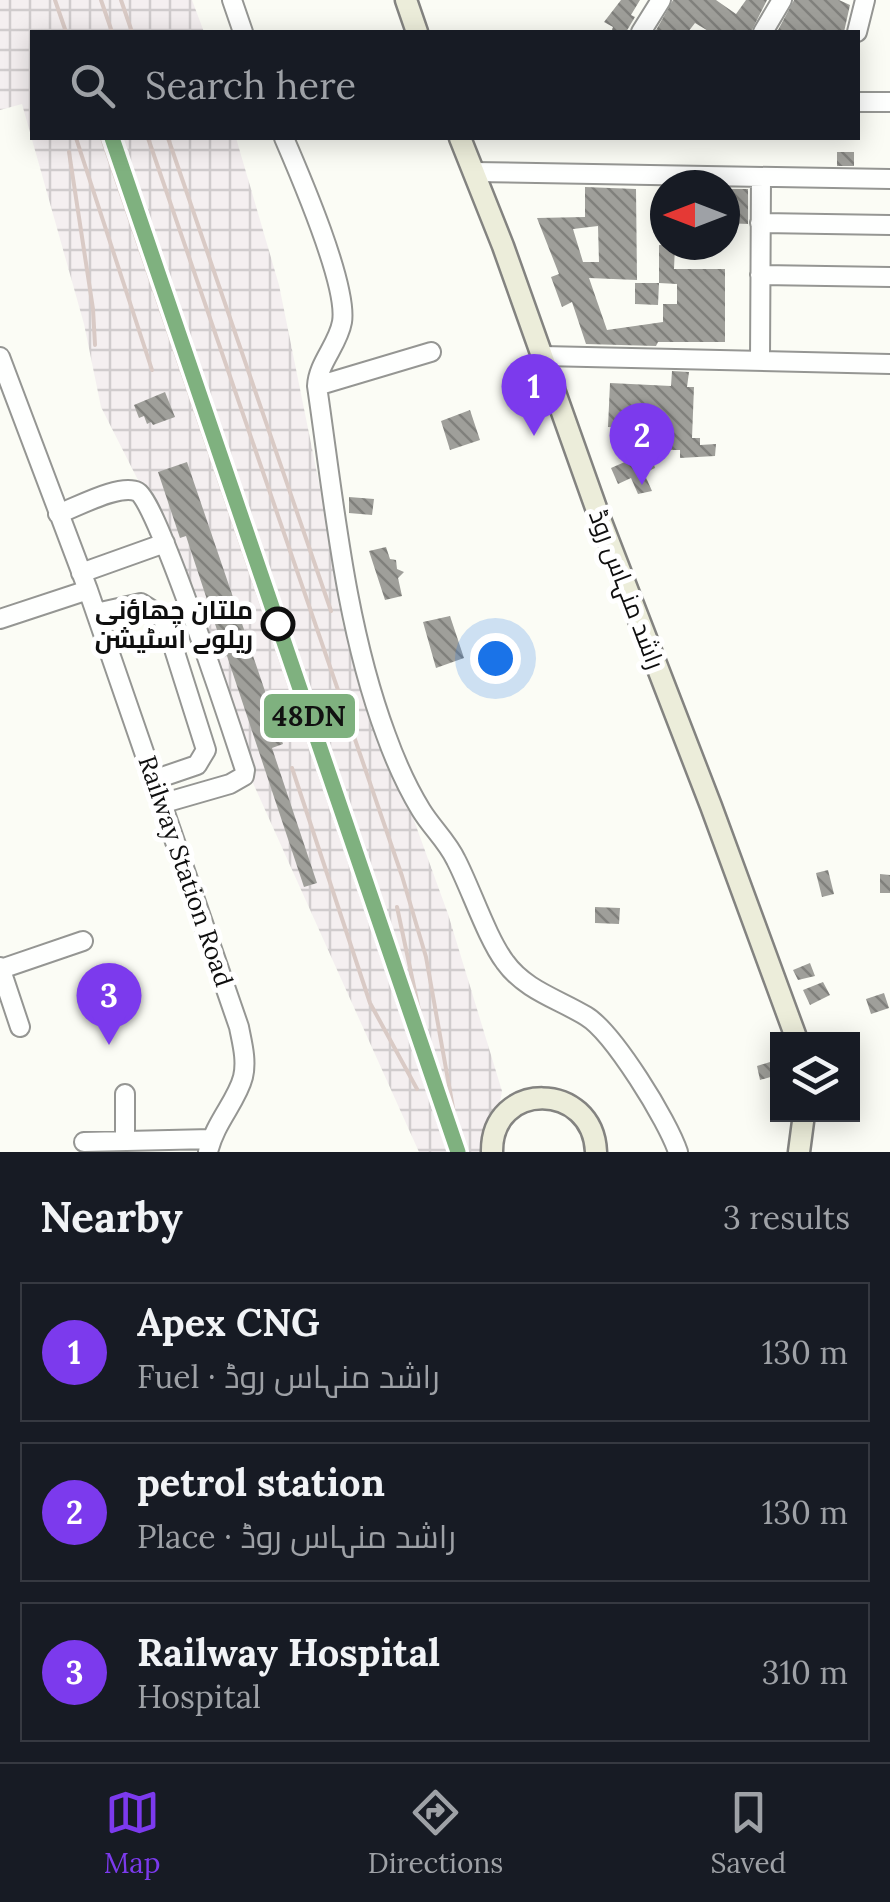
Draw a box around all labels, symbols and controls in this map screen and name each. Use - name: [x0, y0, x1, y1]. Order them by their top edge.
- search box: [30, 30, 860, 140]
- icon: search: [65, 58, 120, 113]
- text: Search here: [145, 61, 356, 109]
- north arrow: [650, 170, 740, 260]
- pin: 1: [502, 354, 566, 436]
- pin: 2: [610, 402, 674, 485]
- street label: راشد منہاس روڈ: [581, 505, 672, 674]
- place label: ملتان چھاؤنی ریلوے اسٹیشن: [95, 594, 253, 655]
- marker: ملتان چھاؤنی ریلوے اسٹیشن: [262, 608, 294, 640]
- your location: [470, 633, 521, 684]
- line badge: 48DN: [262, 692, 357, 740]
- text: 48DN: [272, 698, 346, 734]
- street label: Railway Station Road: [131, 751, 241, 991]
- pin: 3: [76, 962, 142, 1045]
- map controls: [770, 1032, 860, 1122]
- button: layers: [770, 1032, 860, 1122]
- text: Nearby: [40, 1190, 183, 1244]
- text: 3 results: [723, 1197, 850, 1238]
- text: Apex CNG: [137, 1298, 320, 1346]
- text: 1: [68, 1332, 81, 1373]
- text: 130 m: [762, 1332, 848, 1373]
- text: Fuel · راشد منہاس روڈ: [137, 1356, 440, 1397]
- text: petrol station: [137, 1458, 385, 1506]
- text: 2: [66, 1492, 83, 1533]
- text: 130 m: [762, 1492, 848, 1533]
- text: Place · راشد منہاس روڈ: [137, 1516, 456, 1557]
- text: Railway Hospital: [137, 1628, 440, 1676]
- text: 3: [66, 1652, 83, 1693]
- text: 310 m: [762, 1652, 848, 1693]
- text: Hospital: [137, 1676, 261, 1717]
- tab: Map: [104, 1785, 161, 1881]
- tab: Directions: [368, 1785, 503, 1881]
- tab: Saved: [711, 1785, 786, 1881]

